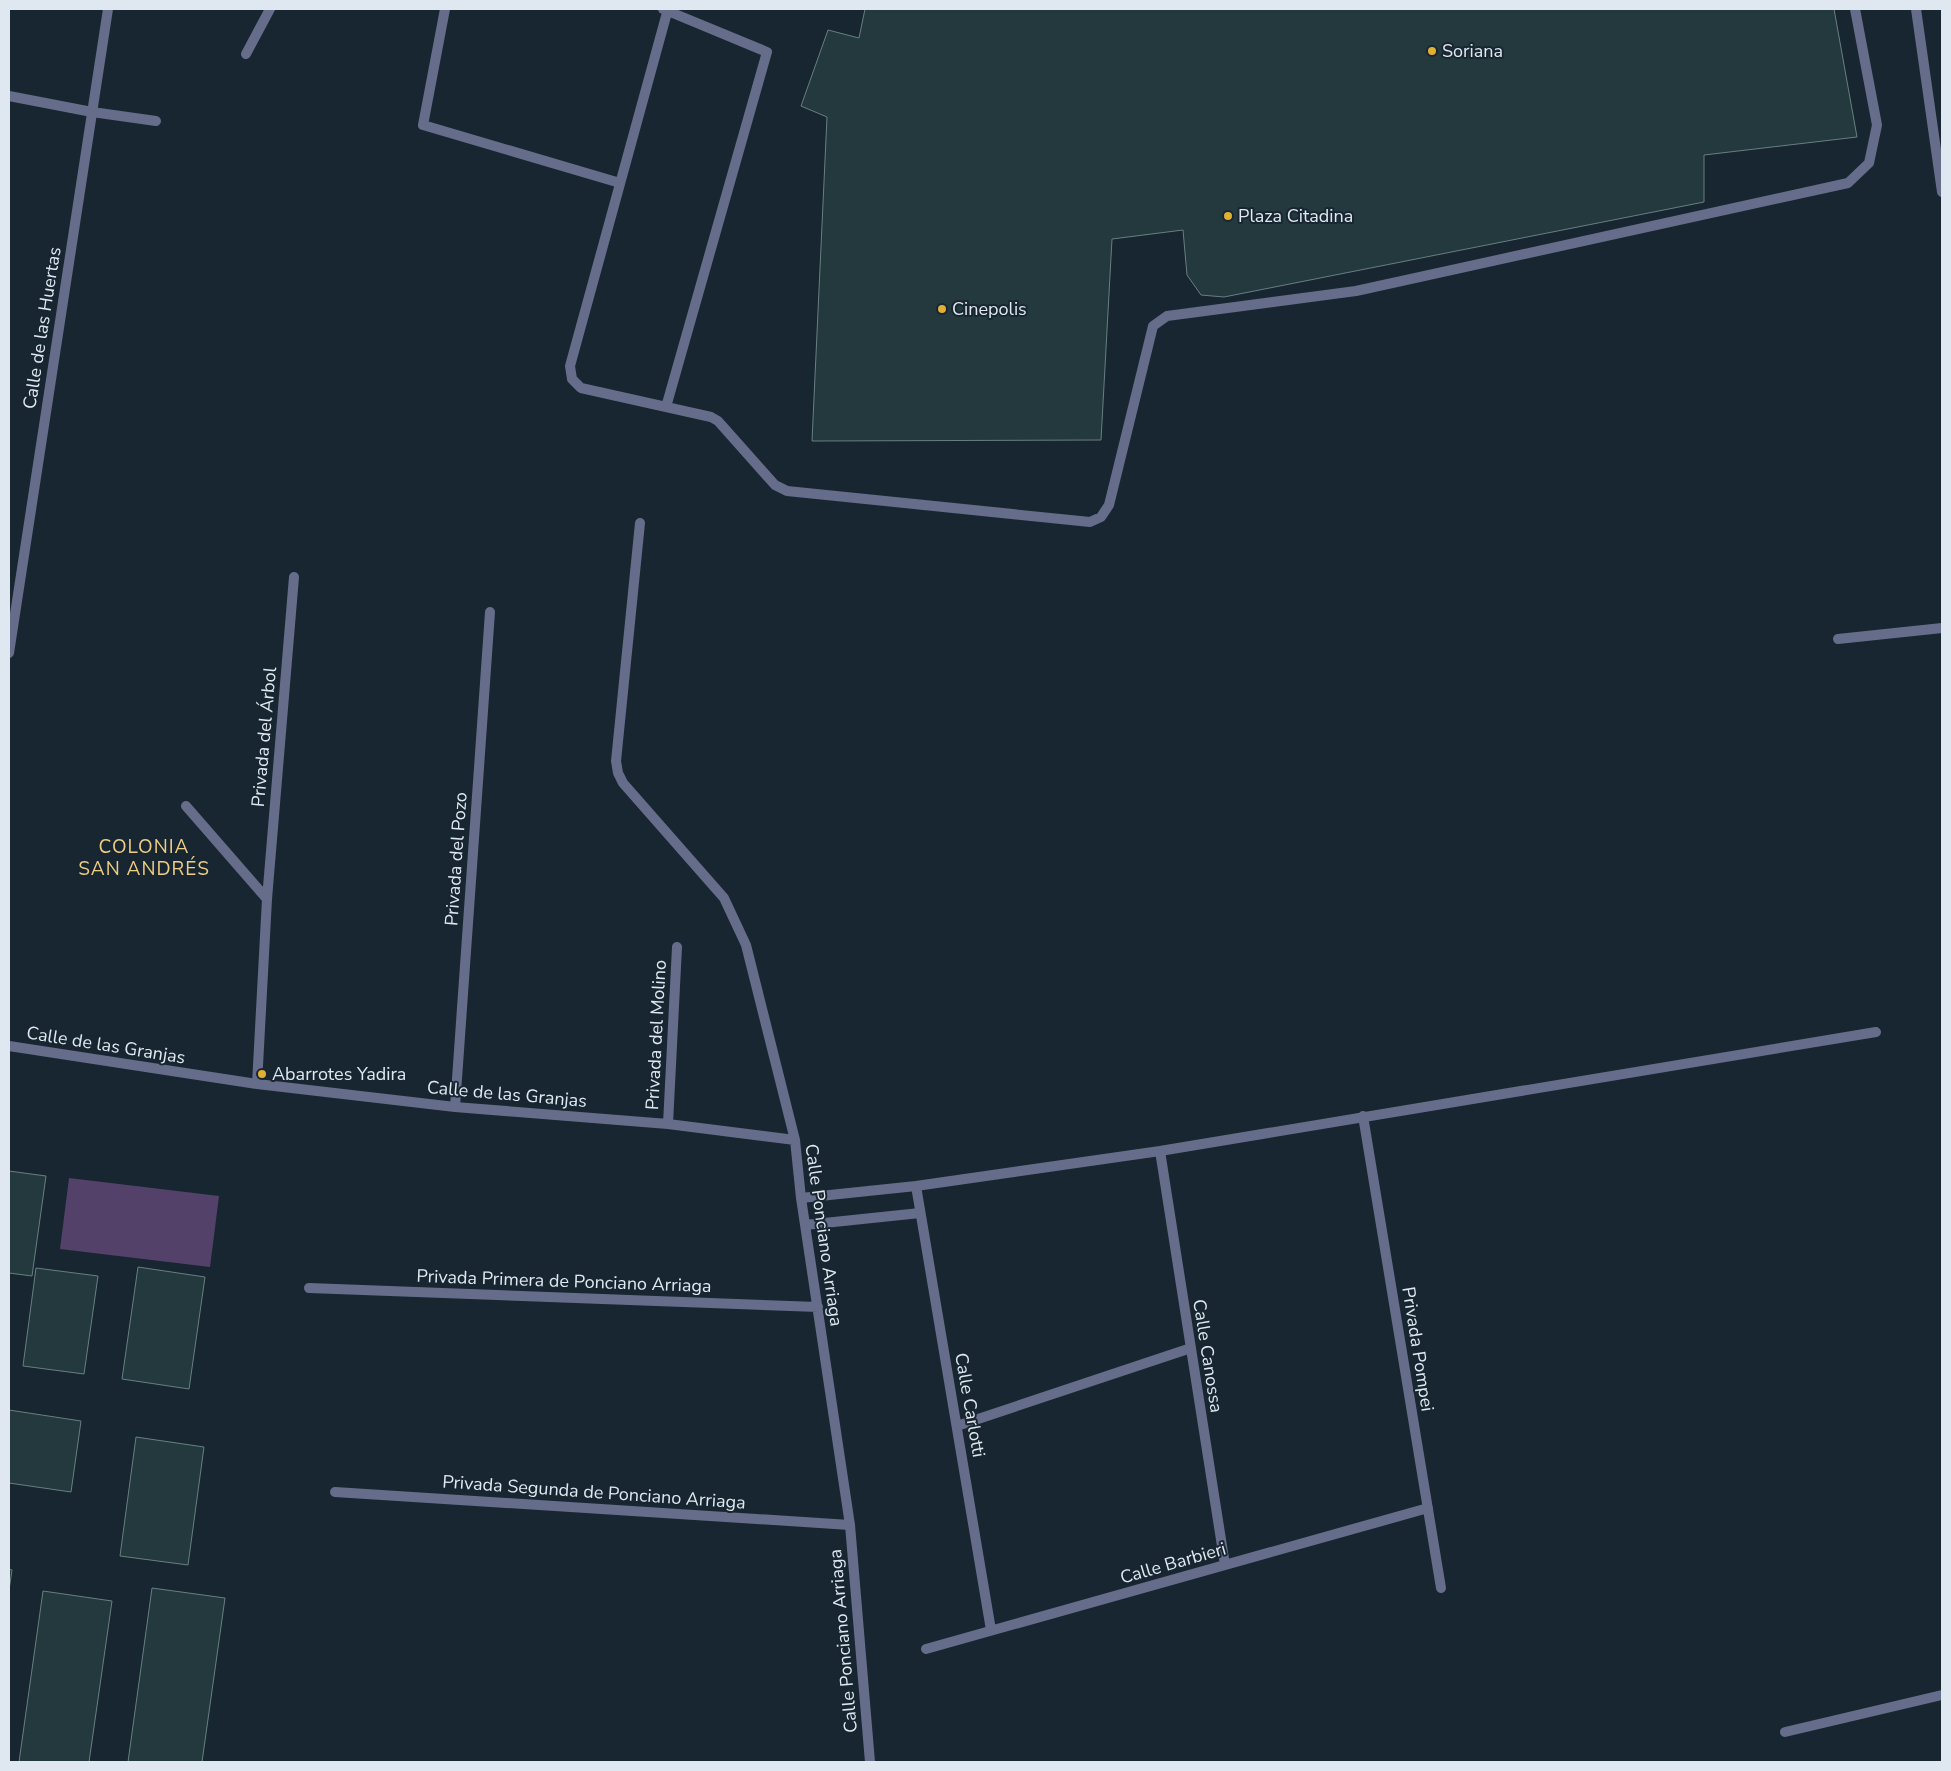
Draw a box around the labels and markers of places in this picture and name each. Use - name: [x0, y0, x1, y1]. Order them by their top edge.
- place label: Soriana: [1442, 39, 1503, 63]
- marker: Soriana: [1426, 45, 1438, 57]
- place label: Plaza Citadina: [1238, 204, 1353, 228]
- marker: Plaza Citadina: [1222, 210, 1234, 222]
- place label: Cinepolis: [952, 297, 1027, 321]
- marker: Cinepolis: [936, 303, 948, 315]
- place label: Abarrotes Yadira: [272, 1062, 406, 1086]
- marker: Abarrotes Yadira: [256, 1068, 268, 1080]

